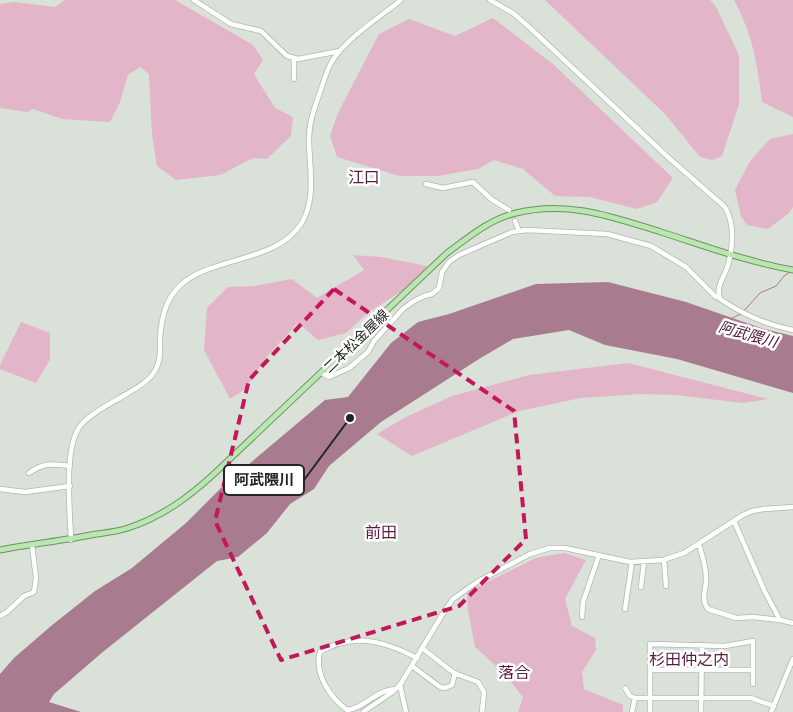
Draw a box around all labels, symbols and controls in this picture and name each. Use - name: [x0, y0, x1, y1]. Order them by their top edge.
- district label: 江口: [348, 169, 380, 186]
- street label: 二本松金屋線: [320, 306, 392, 376]
- water label: 阿武隈川: [717, 318, 781, 351]
- callout: 阿武隈川: [224, 465, 304, 495]
- text: 阿武隈川: [234, 471, 294, 488]
- district label: 前田: [365, 524, 397, 541]
- district label: 杉田仲之内: [649, 651, 729, 668]
- district label: 落合: [498, 664, 530, 681]

